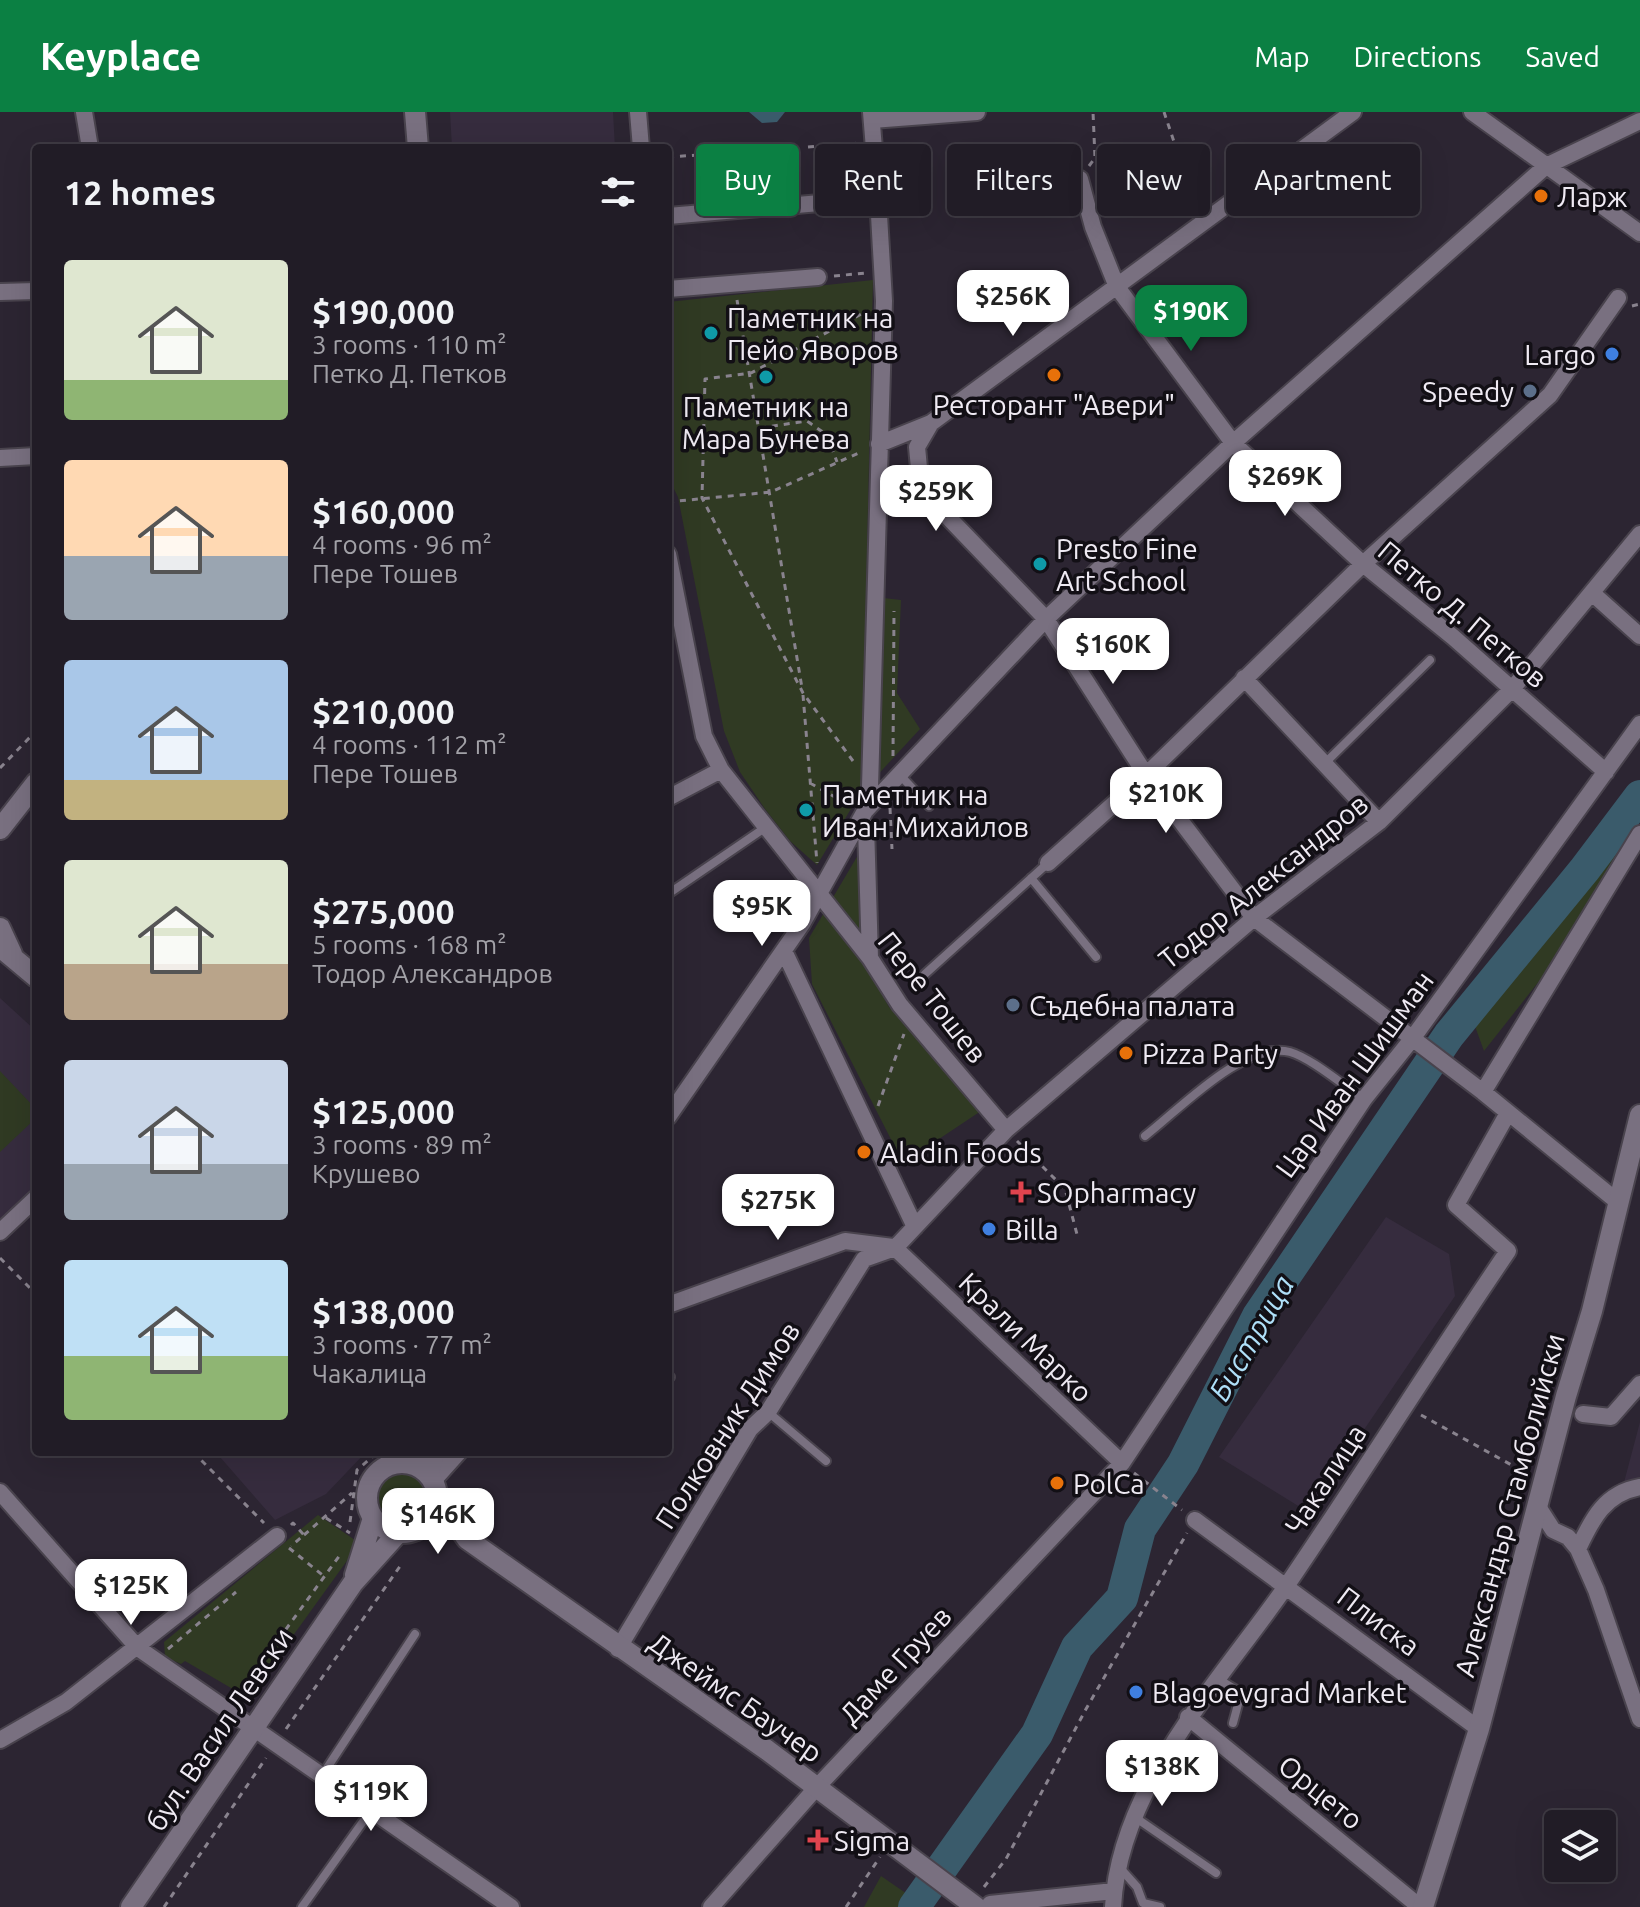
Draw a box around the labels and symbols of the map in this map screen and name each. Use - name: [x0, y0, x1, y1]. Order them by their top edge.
- place label: Ларж: [1557, 181, 1628, 212]
- marker: Ларж: [1532, 187, 1550, 205]
- pin: $256K: [957, 270, 1069, 338]
- pin: $190K: [1135, 285, 1247, 353]
- place label: Паметник на Пейо Яворов: [727, 302, 899, 365]
- marker: Паметник на Пейо Яворов: [702, 324, 720, 342]
- place label: Largo: [1524, 339, 1596, 370]
- marker: Largo: [1603, 345, 1621, 363]
- marker: Ресторант "Авери": [1045, 366, 1063, 384]
- marker: Паметник на Мара Бунева: [757, 368, 775, 386]
- place label: Speedy: [1422, 376, 1514, 407]
- marker: Speedy: [1521, 382, 1539, 400]
- place label: Ресторант "Авери": [933, 389, 1175, 420]
- place label: Паметник на Мара Бунева: [682, 391, 850, 454]
- pin: $269K: [1229, 450, 1341, 518]
- pin: $259K: [880, 465, 992, 533]
- place label: Presto Fine Art School: [1056, 533, 1198, 596]
- street label: Петко Д. Петков: [1373, 535, 1553, 693]
- marker: Presto Fine Art School: [1031, 555, 1049, 573]
- pin: $160K: [1057, 618, 1169, 686]
- pin: $210K: [1110, 767, 1222, 835]
- place label: Паметник на Иван Михайлов: [822, 779, 1029, 842]
- street label: Тодор Александров: [1153, 787, 1373, 975]
- marker: Паметник на Иван Михайлов: [797, 801, 815, 819]
- pin: $95K: [715, 880, 809, 948]
- street label: Пере Тошев: [872, 925, 994, 1069]
- street label: Цар Иван Шишман: [1269, 965, 1439, 1183]
- place label: Съдебна палата: [1029, 990, 1236, 1021]
- marker: Съдебна палата: [1004, 996, 1022, 1014]
- place label: Pizza Party: [1142, 1038, 1278, 1069]
- marker: Pizza Party: [1117, 1044, 1135, 1062]
- place label: Aladin Foods: [880, 1137, 1042, 1168]
- marker: Aladin Foods: [855, 1143, 873, 1161]
- pin: $275K: [722, 1174, 834, 1242]
- place label: SOpharmacy: [1037, 1177, 1196, 1208]
- marker: SOpharmacy: [1012, 1183, 1030, 1201]
- place label: Billa: [1005, 1214, 1059, 1245]
- marker: Billa: [980, 1220, 998, 1238]
- street label: Крали Марко: [953, 1266, 1099, 1408]
- water label: Бистрица: [1202, 1269, 1300, 1407]
- street label: Полковник Димов: [649, 1316, 805, 1534]
- street label: Александър Стамболийски: [1448, 1330, 1570, 1680]
- street label: Чакалица: [1278, 1419, 1372, 1539]
- place label: PolCa: [1073, 1468, 1145, 1499]
- marker: PolCa: [1048, 1474, 1066, 1492]
- pin: $146K: [382, 1488, 494, 1556]
- pin: $125K: [75, 1559, 187, 1627]
- street label: Плиска: [1332, 1580, 1426, 1662]
- street label: Даме Груев: [833, 1600, 957, 1730]
- street label: бул. Васил Левски: [140, 1622, 298, 1836]
- street label: Джеймс Баучер: [644, 1626, 828, 1768]
- place label: Blagoevgrad Market: [1152, 1677, 1406, 1708]
- marker: Blagoevgrad Market: [1127, 1683, 1145, 1701]
- pin: $138K: [1106, 1740, 1218, 1808]
- street label: Орцето: [1273, 1749, 1369, 1835]
- pin: $119K: [315, 1765, 427, 1833]
- place label: Sigma: [834, 1825, 910, 1856]
- marker: Sigma: [809, 1831, 827, 1849]

